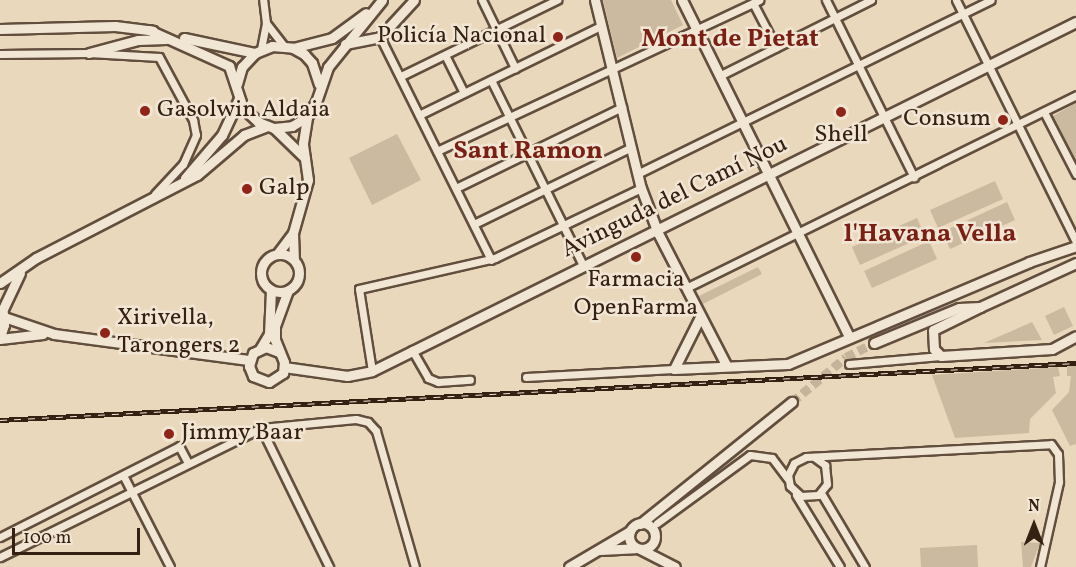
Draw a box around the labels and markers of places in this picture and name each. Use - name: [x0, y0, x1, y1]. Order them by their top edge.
- place label: Policía Nacional: [377, 23, 546, 51]
- marker: Policía Nacional: [551, 30, 565, 44]
- place label: Gasolwin Aldaia: [157, 97, 330, 125]
- marker: Gasolwin Aldaia: [138, 104, 152, 118]
- marker: Shell: [834, 105, 848, 119]
- place label: Consum: [903, 106, 991, 134]
- marker: Consum: [996, 113, 1010, 127]
- place label: Shell: [814, 122, 868, 150]
- place label: Galp: [259, 175, 309, 203]
- marker: Galp: [240, 182, 254, 196]
- marker: Farmacia OpenFarma: [629, 250, 643, 264]
- place label: Farmacia OpenFarma: [574, 267, 698, 323]
- place label: Xirivella, Tarongers 2: [117, 305, 240, 361]
- marker: Xirivella, Tarongers 2: [98, 326, 112, 340]
- place label: Jimmy Baar: [181, 420, 304, 448]
- marker: Jimmy Baar: [162, 427, 176, 441]

